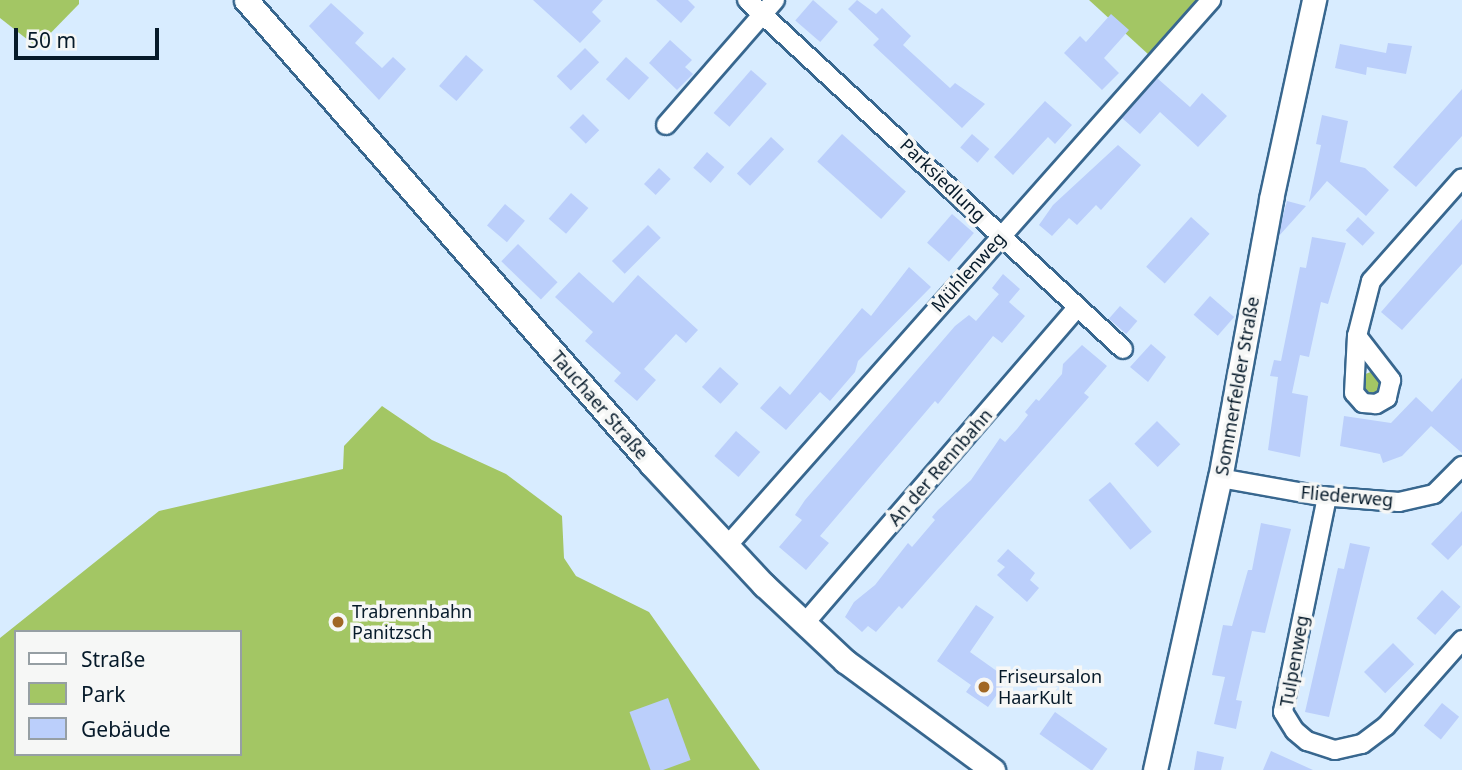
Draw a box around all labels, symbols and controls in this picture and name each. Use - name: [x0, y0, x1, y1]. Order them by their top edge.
- scale bar: [18, 14, 163, 58]
- text: 50 m: [27, 26, 76, 54]
- street label: Parksiedlung: [896, 134, 990, 226]
- street label: Mühlenweg: [927, 228, 1009, 316]
- street label: Sommerfelder Straße: [1211, 295, 1263, 477]
- street label: Tauchaer Straße: [547, 346, 653, 464]
- street label: An der Rennbahn: [883, 404, 997, 530]
- street label: Fliederweg: [1300, 481, 1394, 511]
- place label: Trabrennbahn Panitzsch: [352, 601, 472, 644]
- marker: Trabrennbahn Panitzsch: [330, 614, 346, 630]
- street label: Tulpenweg: [1275, 614, 1313, 708]
- legend: [14, 630, 242, 756]
- text: Straße: [81, 645, 145, 673]
- place label: Friseursalon HaarKult: [998, 666, 1102, 708]
- marker: Friseursalon HaarKult: [976, 679, 992, 695]
- text: Park: [81, 680, 125, 708]
- text: Gebäude: [81, 715, 171, 743]

